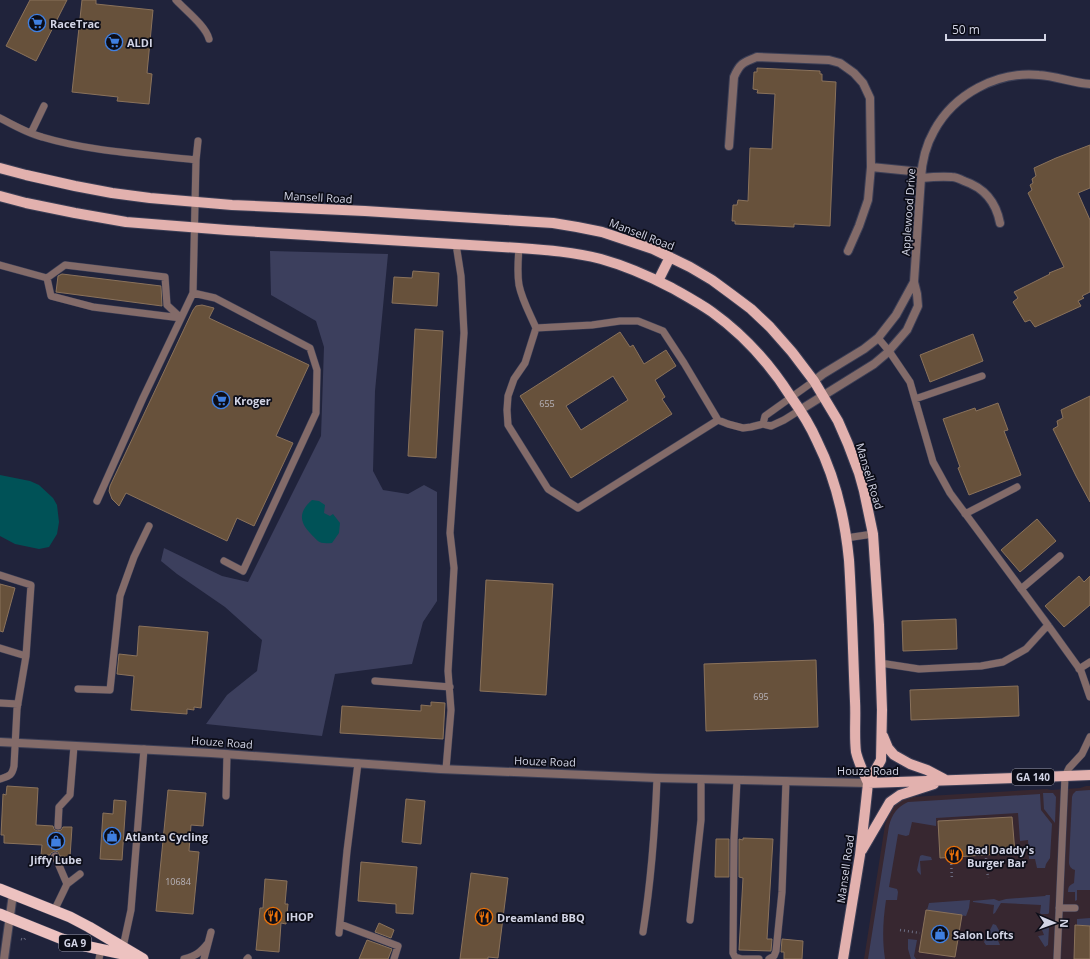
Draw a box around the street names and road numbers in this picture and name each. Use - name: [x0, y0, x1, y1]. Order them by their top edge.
- street label: Applewood Drive: [897, 168, 919, 256]
- street label: Mansell Road: [283, 188, 353, 206]
- street label: Mansell Road: [607, 215, 677, 253]
- street label: Mansell Road: [853, 441, 887, 511]
- street label: Houze Road: [191, 732, 253, 752]
- street label: Houze Road: [514, 752, 576, 770]
- street label: Houze Road: [837, 763, 899, 778]
- road number: GA 140: [1012, 769, 1054, 785]
- street label: Mansell Road: [833, 834, 857, 904]
- road number: GA 9: [59, 935, 91, 951]

